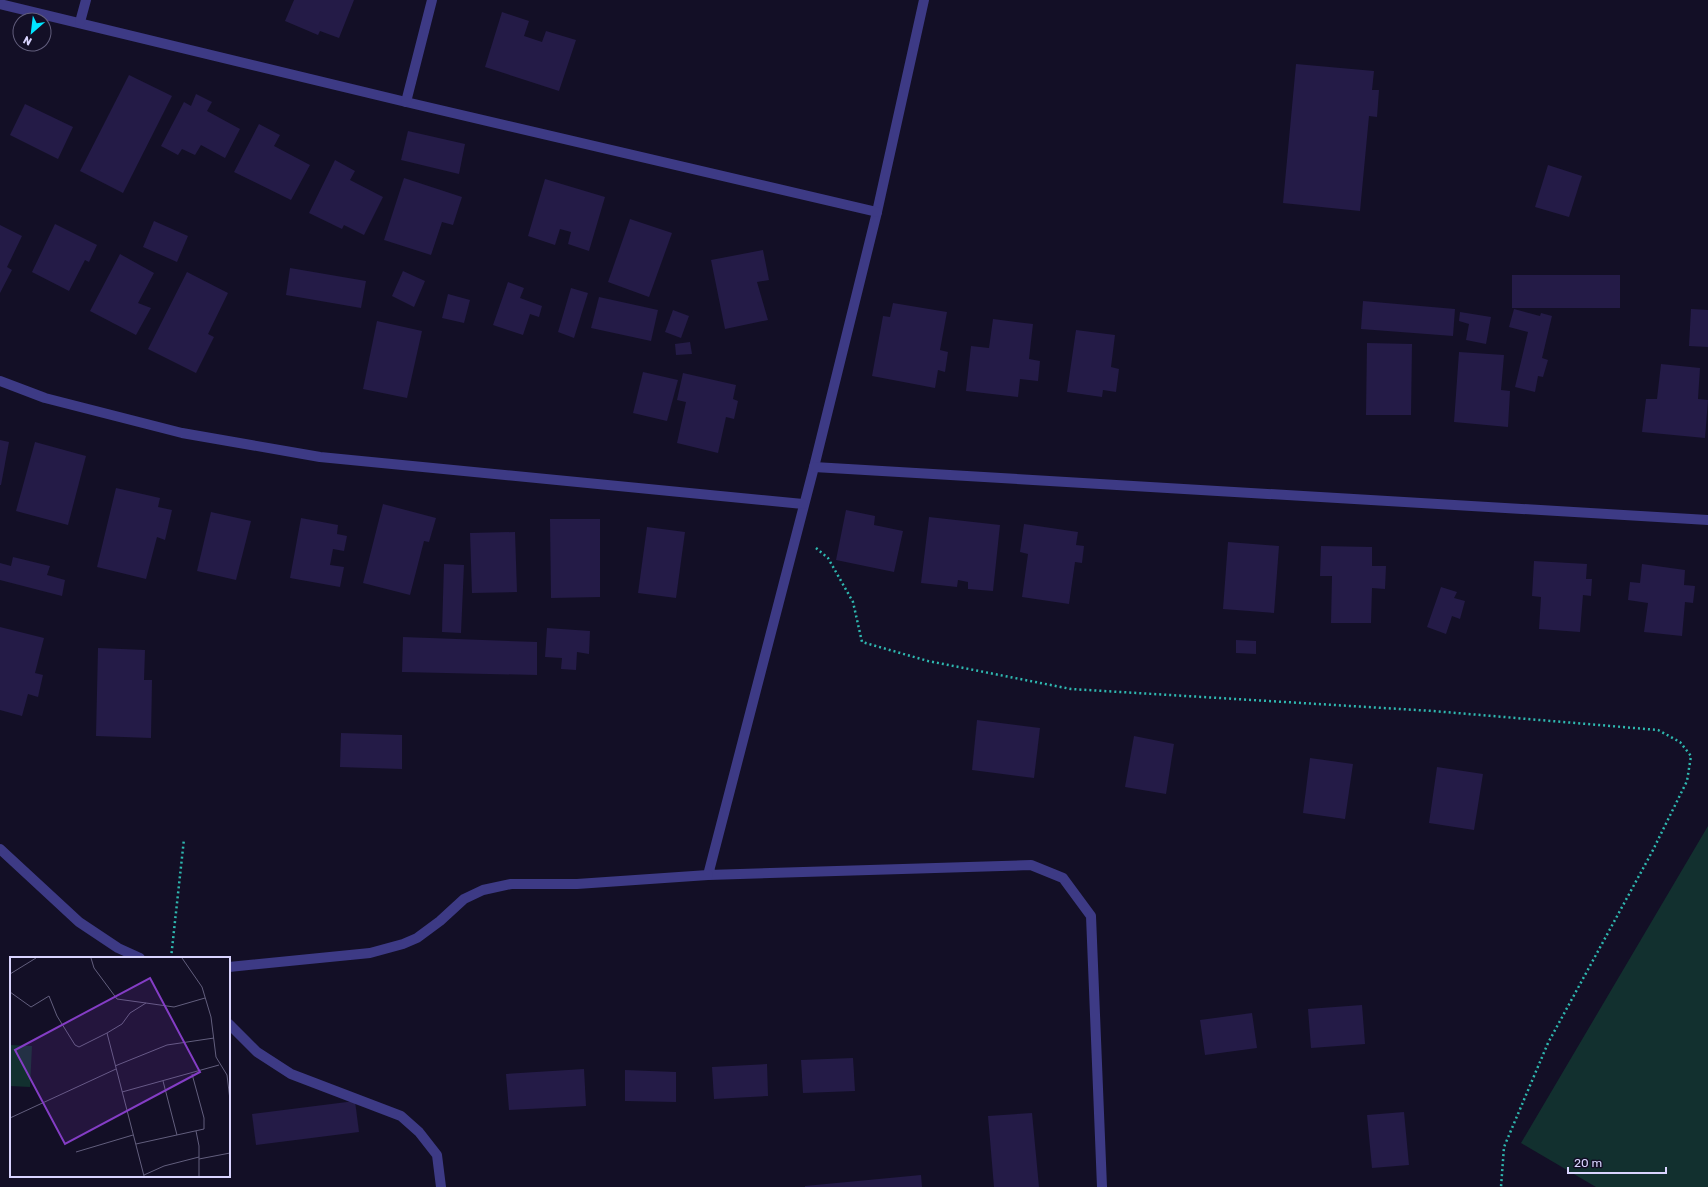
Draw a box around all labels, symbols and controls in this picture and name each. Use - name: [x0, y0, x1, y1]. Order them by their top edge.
- north arrow: [12, 12, 52, 52]
- text: N: [21, 33, 34, 48]
- inset map: [10, 957, 230, 1177]
- scale bar: [1568, 1149, 1666, 1175]
- text: 20 m: [1574, 1156, 1602, 1170]

